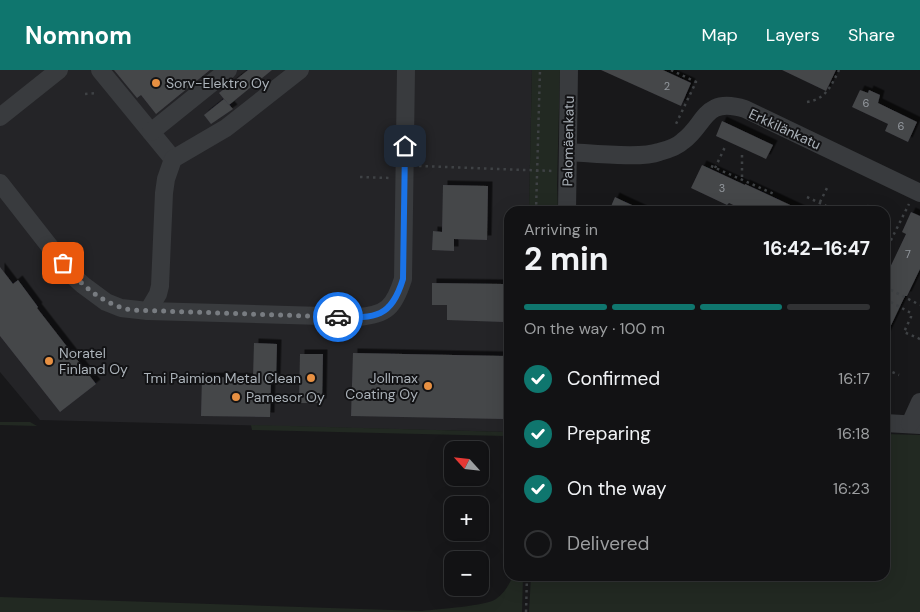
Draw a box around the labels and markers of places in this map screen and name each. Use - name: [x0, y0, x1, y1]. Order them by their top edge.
- place label: Sorv-Elektro Oy: [166, 74, 270, 92]
- marker: Sorv-Elektro Oy: [150, 77, 162, 89]
- pin: [384, 125, 426, 167]
- pin: [42, 242, 84, 284]
- place label: Noratel Finland Oy: [59, 344, 128, 378]
- marker: Noratel Finland Oy: [43, 355, 55, 367]
- place label: Tmi Paimion Metal Clean: [144, 369, 301, 387]
- place label: Jollmax Coating Oy: [345, 369, 418, 403]
- marker: Tmi Paimion Metal Clean: [305, 372, 317, 384]
- marker: Jollmax Coating Oy: [422, 380, 434, 392]
- place label: Pamesor Oy: [246, 388, 325, 406]
- marker: Pamesor Oy: [230, 391, 242, 403]

